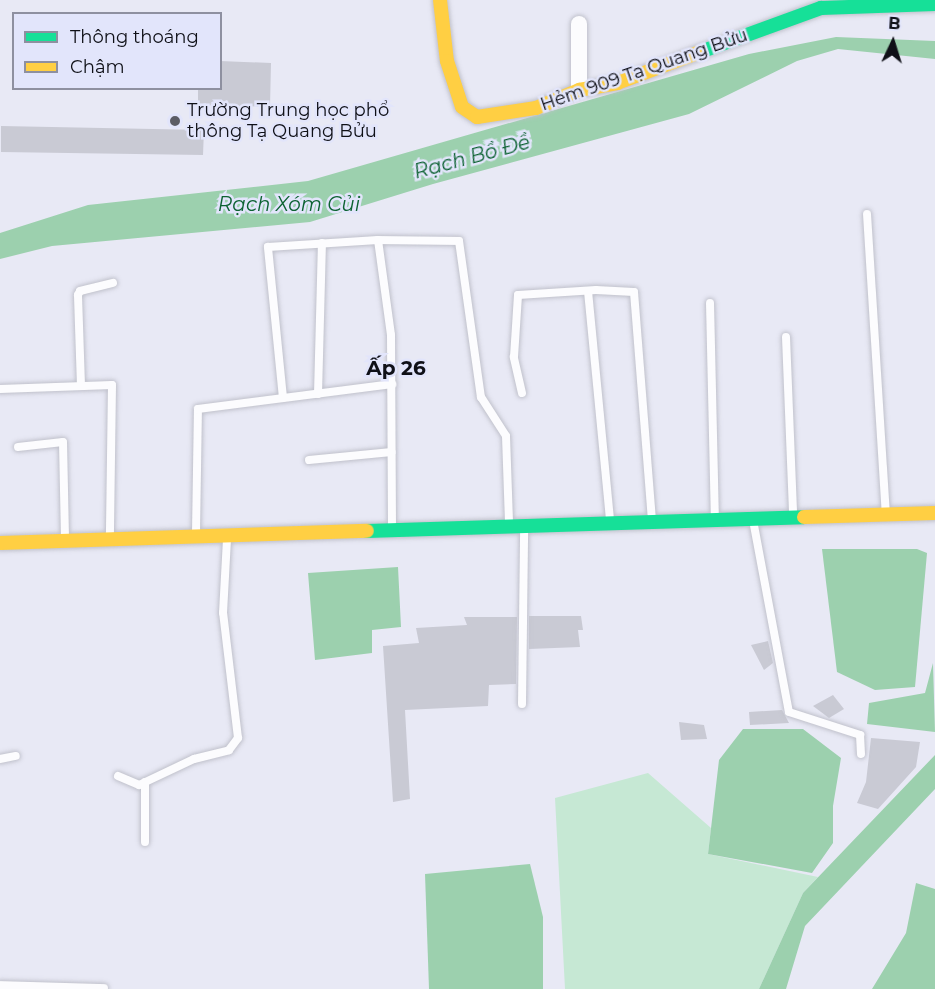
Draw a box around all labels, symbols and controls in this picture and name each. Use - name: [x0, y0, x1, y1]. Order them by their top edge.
- legend: [12, 12, 222, 90]
- north arrow: [863, 12, 923, 72]
- text: B: [888, 14, 901, 33]
- street label: Hẻm 909 Tạ Quang Bửu: [538, 24, 750, 116]
- text: Thông thoáng: [70, 26, 199, 48]
- text: Chậm: [70, 56, 125, 78]
- place label: Trường Trung học phổ thông Tạ Quang Bửu: [187, 100, 389, 142]
- marker: Trường Trung học phổ thông Tạ Quang Bửu: [168, 114, 182, 128]
- water label: Rạch Bồ Đề: [411, 130, 533, 184]
- water label: Rạch Xóm Củi: [218, 192, 360, 216]
- district label: Ấp 26: [366, 356, 426, 380]

